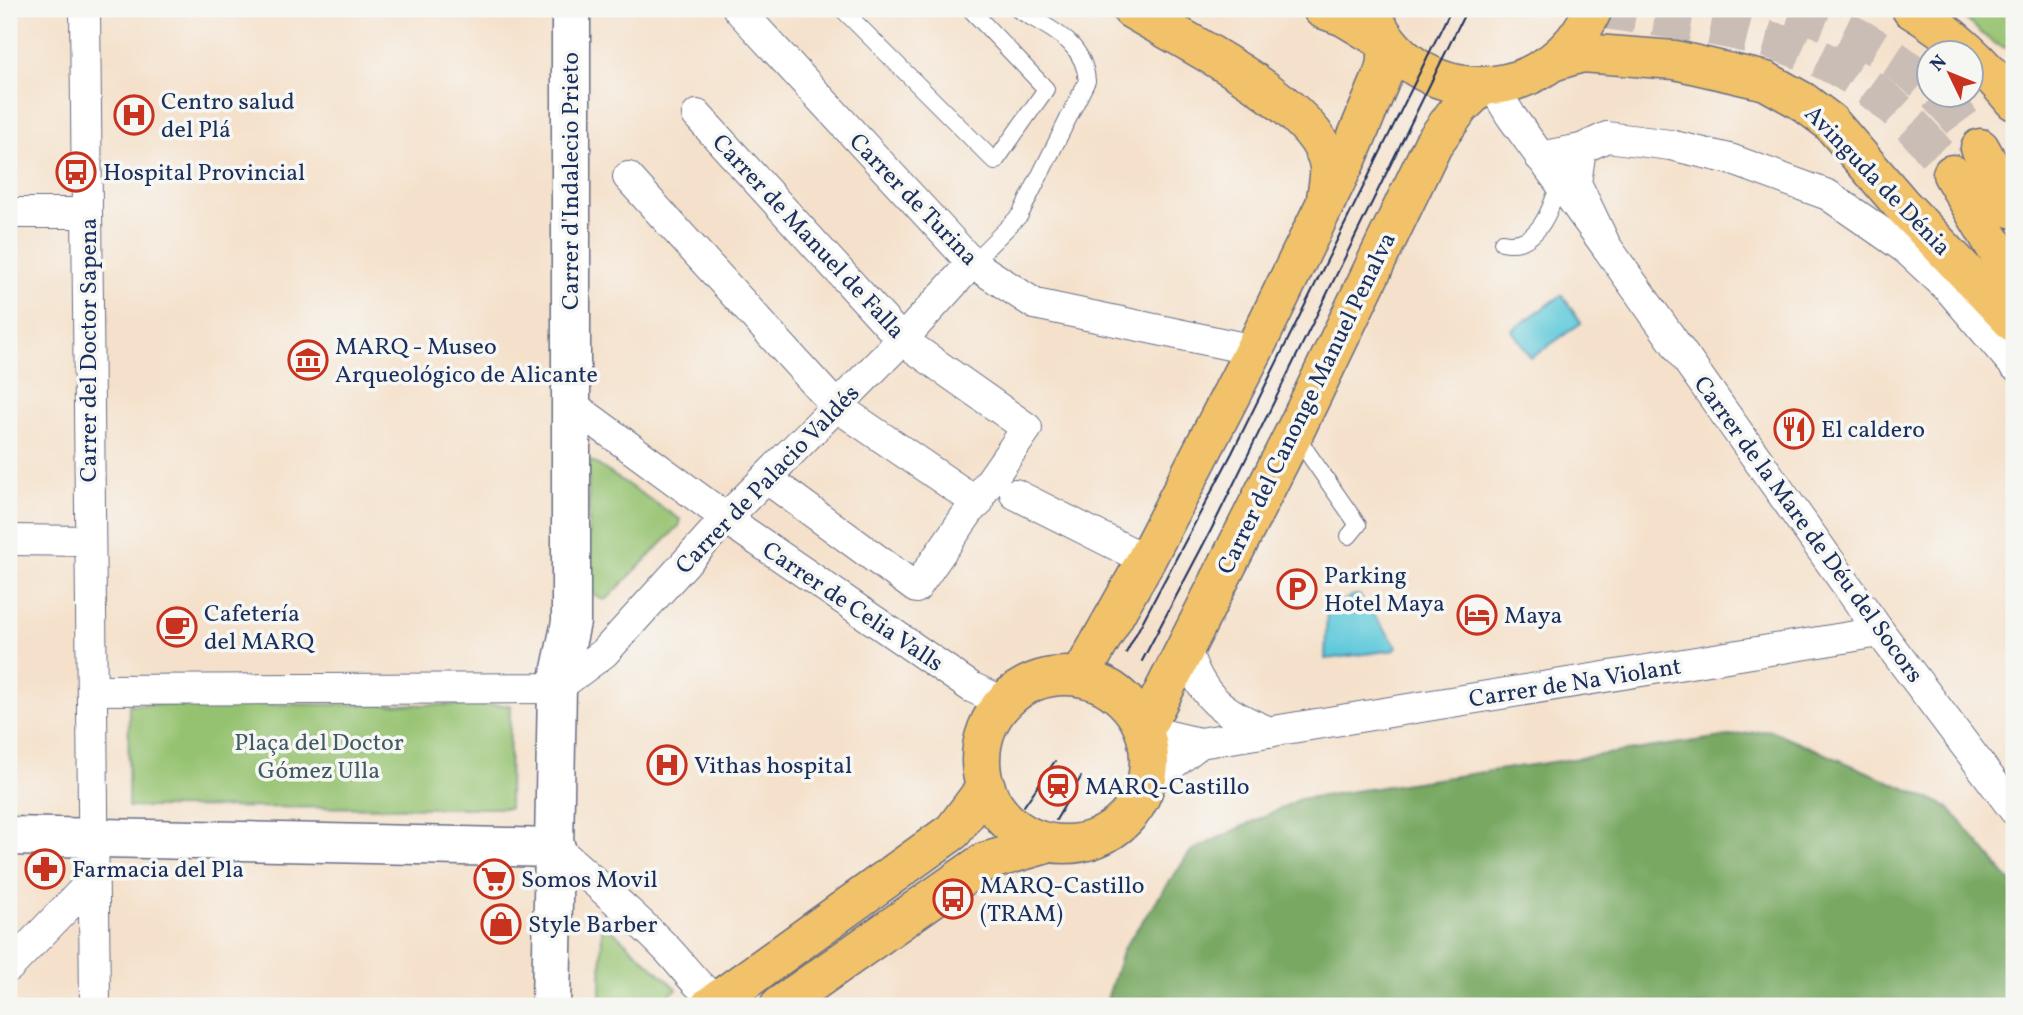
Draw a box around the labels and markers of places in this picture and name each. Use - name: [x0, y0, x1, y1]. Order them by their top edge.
- place label: Centro salud del Plá: [161, 86, 295, 148]
- hospital icon: Centro salud del Plá: [113, 94, 155, 136]
- bus stop icon: Hospital Provincial: [55, 151, 97, 193]
- place label: Hospital Provincial: [103, 157, 305, 191]
- place label: MARQ - Museo Arqueológico de Alicante: [335, 331, 598, 393]
- museum icon: MARQ - Museo Arqueológico de Alicante: [287, 339, 329, 381]
- restaurant icon: El caldero: [1773, 408, 1815, 450]
- place label: El caldero: [1821, 414, 1925, 448]
- place label: Parking Hotel Maya: [1324, 560, 1445, 622]
- parking icon: Parking Hotel Maya: [1276, 568, 1318, 610]
- hotel icon: Maya: [1456, 594, 1498, 636]
- place label: Cafetería del MARQ: [204, 598, 316, 660]
- place label: Maya: [1504, 600, 1563, 634]
- cafe icon: Cafetería del MARQ: [156, 606, 198, 648]
- hospital icon: Vithas hospital: [646, 744, 688, 786]
- place label: Vithas hospital: [694, 750, 852, 784]
- station icon: MARQ-Castillo: [1037, 765, 1079, 807]
- place label: MARQ-Castillo: [1085, 771, 1249, 805]
- pharmacy icon: Farmacia del Pla: [24, 848, 66, 890]
- place label: Farmacia del Pla: [72, 854, 244, 888]
- supermarket icon: Somos Movil: [473, 858, 515, 900]
- place label: Somos Movil: [521, 864, 658, 898]
- place label: MARQ-Castillo (TRAM): [980, 870, 1144, 932]
- bus stop icon: MARQ-Castillo (TRAM): [932, 878, 974, 920]
- shop icon: Style Barber: [480, 903, 522, 945]
- place label: Style Barber: [528, 909, 658, 943]

